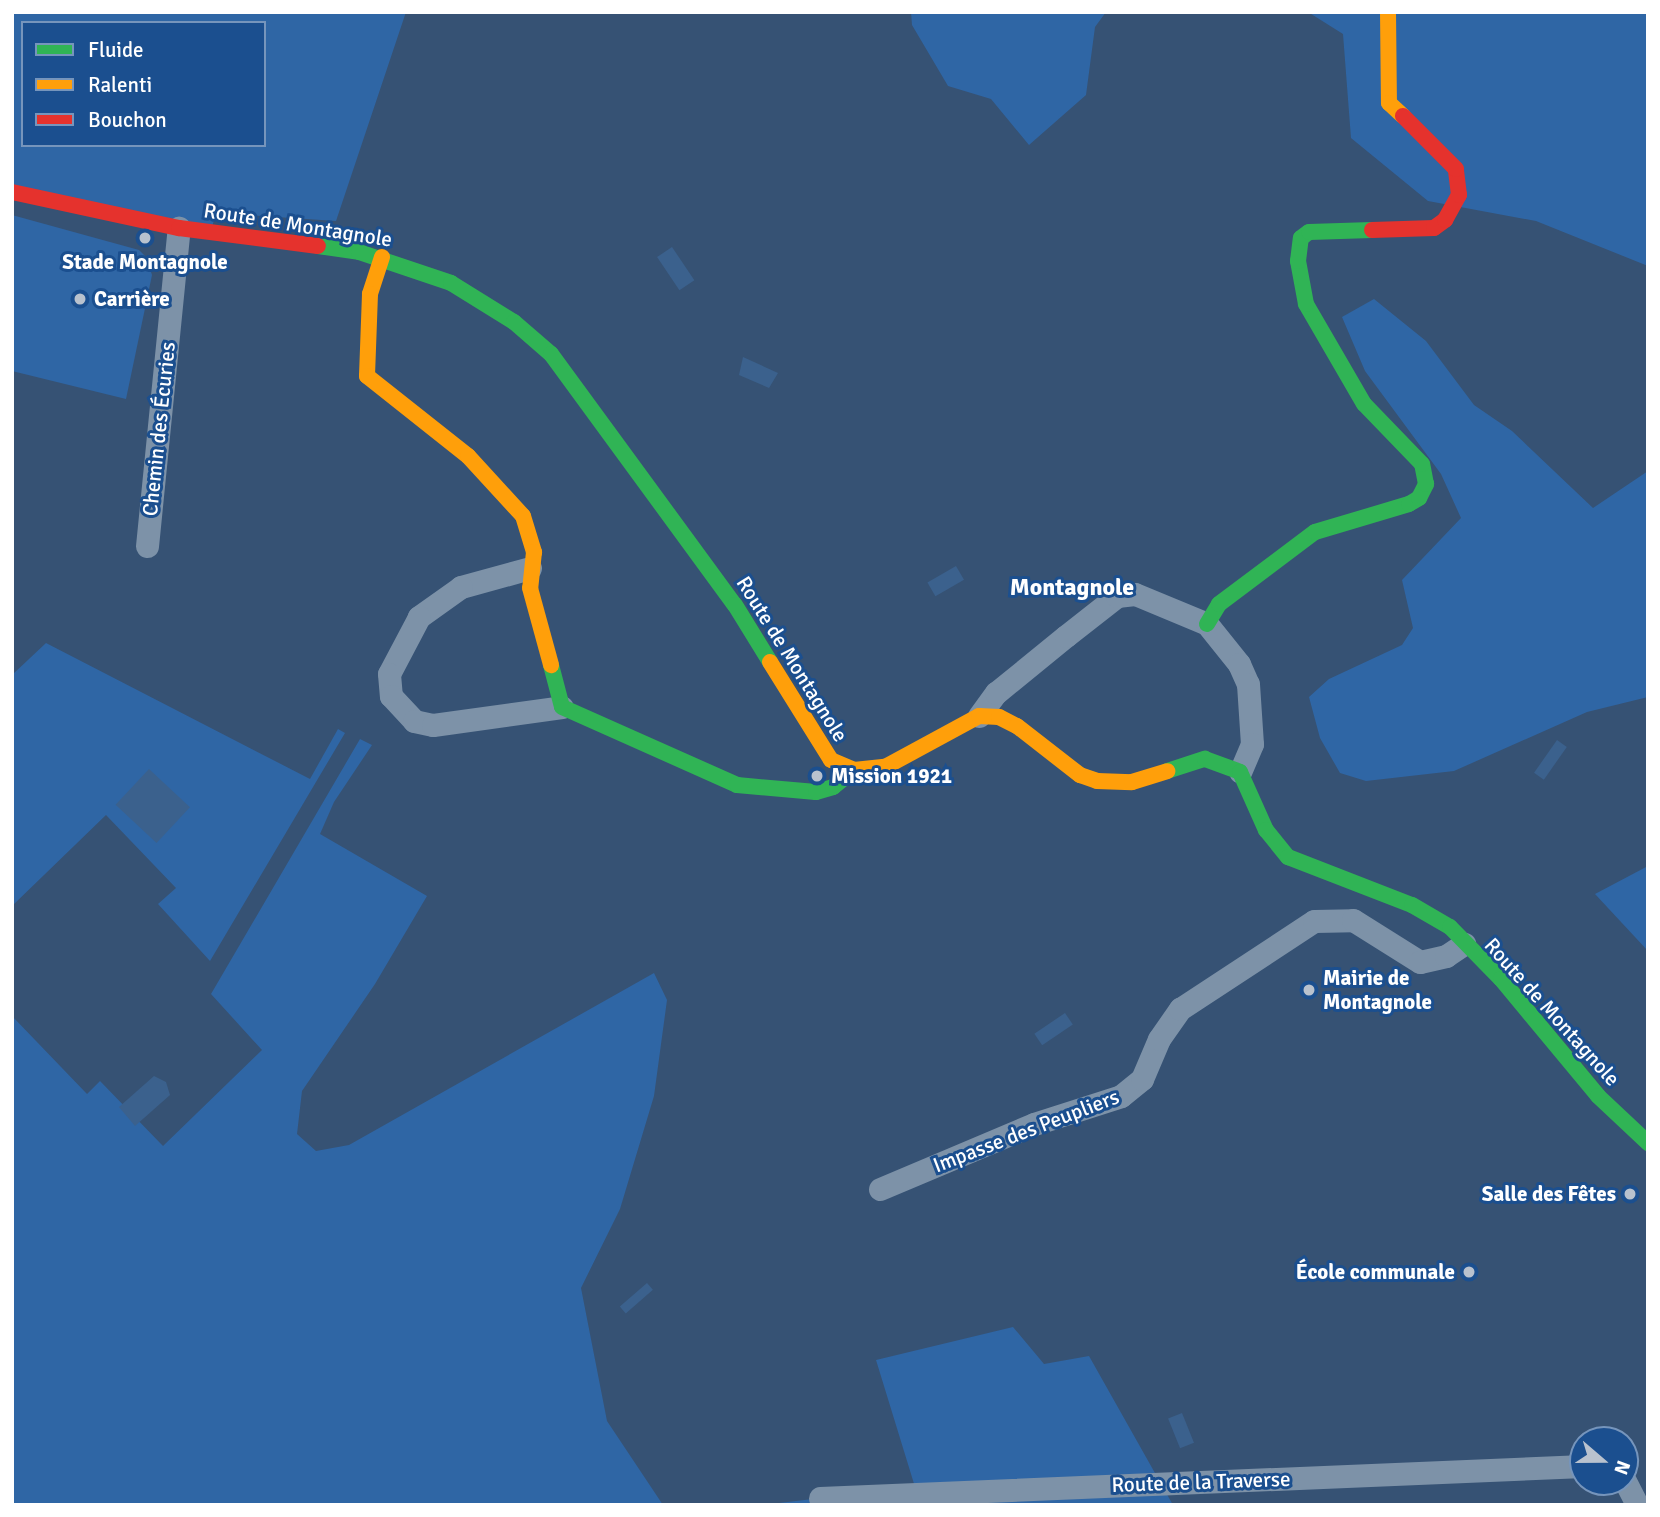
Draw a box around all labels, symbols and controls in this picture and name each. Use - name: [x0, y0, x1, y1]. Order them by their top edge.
- legend: [21, 21, 266, 147]
- text: Fluide: [88, 37, 144, 63]
- text: Ralenti: [88, 72, 152, 98]
- text: Bouchon: [88, 107, 167, 133]
- street label: Route de Montagnole: [202, 198, 394, 252]
- marker: Stade Montagnole: [137, 230, 153, 246]
- place label: Stade Montagnole: [62, 249, 228, 275]
- place label: Carrière: [94, 286, 170, 312]
- marker: Carrière: [72, 291, 88, 307]
- street label: Chemin des Écuries: [137, 341, 181, 517]
- street label: Route de Montagnole: [731, 572, 853, 746]
- district label: Montagnole: [1010, 574, 1134, 602]
- place label: Mission 1921: [831, 763, 952, 789]
- marker: Mission 1921: [809, 768, 825, 784]
- street label: Route de Montagnole: [1479, 933, 1625, 1091]
- place label: Mairie de Montagnole: [1323, 965, 1432, 1015]
- marker: Mairie de Montagnole: [1301, 982, 1317, 998]
- street label: Impasse des Peupliers: [929, 1084, 1123, 1178]
- place label: Salle des Fêtes: [1482, 1181, 1616, 1207]
- marker: Salle des Fêtes: [1622, 1186, 1638, 1202]
- place label: École communale: [1296, 1259, 1455, 1285]
- marker: École communale: [1461, 1264, 1477, 1280]
- north arrow: [1569, 1426, 1639, 1496]
- text: N: [1608, 1457, 1635, 1478]
- street label: Route de la Traverse: [1111, 1466, 1291, 1498]

